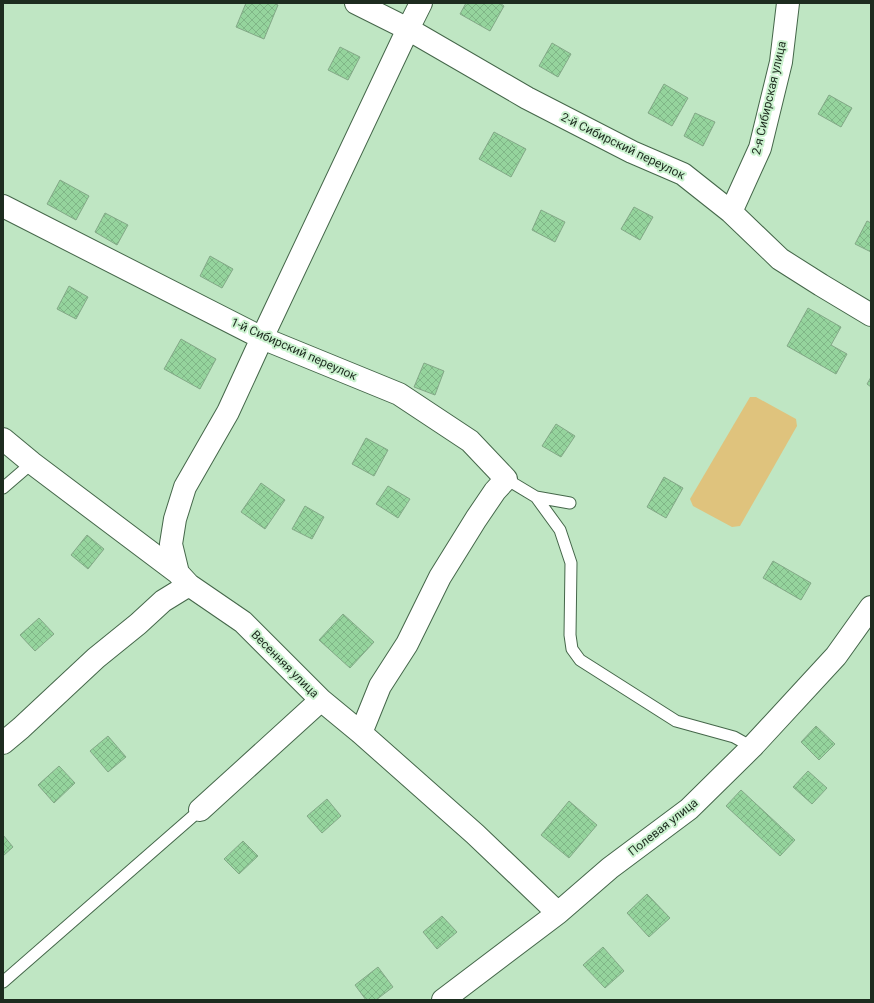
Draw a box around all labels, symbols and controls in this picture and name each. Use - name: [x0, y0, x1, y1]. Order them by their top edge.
- street label: 2-я Сибирская улица: [749, 40, 789, 156]
- street label: 2-й Сибирский переулок: [559, 110, 688, 182]
- street label: 1-й Сибирский переулок: [229, 315, 360, 383]
- street label: Весенняя улица: [248, 627, 322, 701]
- street label: Полевая улица: [625, 795, 701, 859]

